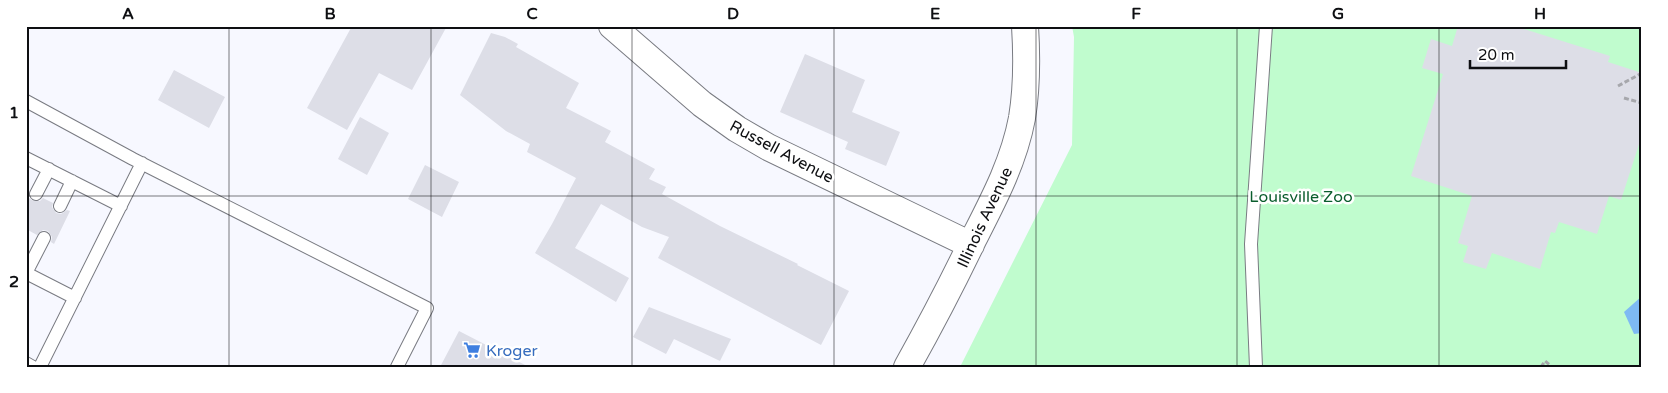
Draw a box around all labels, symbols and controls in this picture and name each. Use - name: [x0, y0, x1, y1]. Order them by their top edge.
- text: A: [122, 4, 134, 24]
- text: B: [324, 4, 336, 24]
- text: C: [526, 4, 538, 24]
- text: D: [727, 4, 739, 24]
- text: E: [930, 4, 940, 24]
- text: F: [1131, 4, 1141, 24]
- text: G: [1332, 4, 1344, 24]
- text: H: [1534, 4, 1546, 24]
- scale bar: [1470, 38, 1567, 70]
- text: 20 m: [1478, 46, 1515, 64]
- text: 1: [9, 103, 19, 123]
- street label: Russell Avenue: [726, 116, 837, 188]
- street label: Illinois Avenue: [953, 164, 1017, 271]
- park label: Louisville Zoo: [1249, 187, 1353, 207]
- text: 2: [9, 272, 19, 292]
- supermarket icon: Kroger: [462, 340, 482, 360]
- place label: Kroger: [486, 341, 538, 361]

